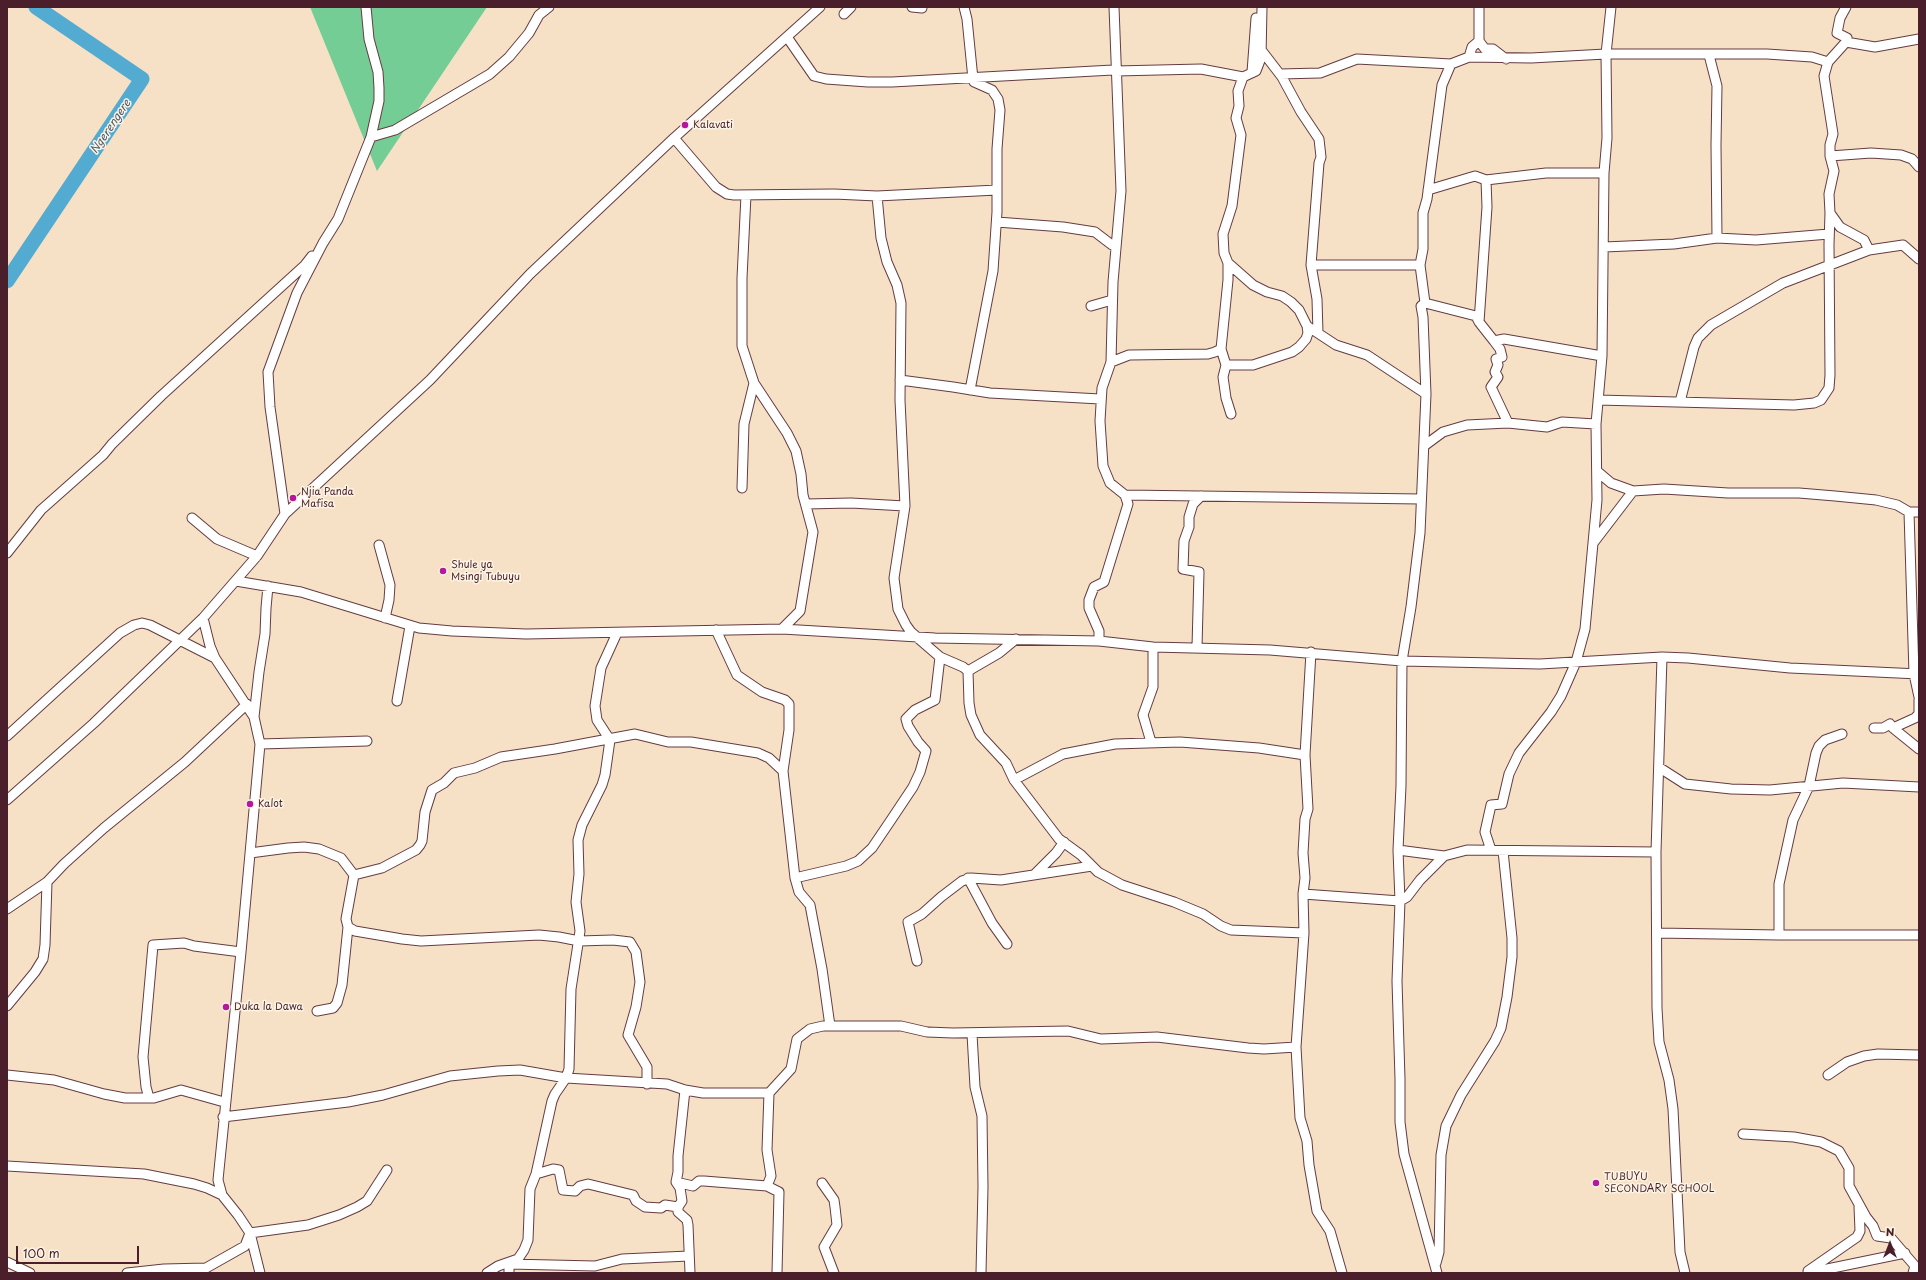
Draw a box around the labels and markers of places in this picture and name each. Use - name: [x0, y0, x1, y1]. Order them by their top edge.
- place label: Kalavati: [693, 119, 733, 131]
- marker: Kalavati: [680, 120, 690, 130]
- place label: Njia Panda Mafisa: [301, 486, 354, 510]
- marker: Njia Panda Mafisa: [288, 493, 298, 503]
- place label: Shule ya Msingi Tubuyu: [451, 559, 520, 582]
- marker: Shule ya Msingi Tubuyu: [438, 566, 448, 576]
- place label: Kalot: [258, 798, 283, 810]
- marker: Kalot: [245, 799, 255, 809]
- place label: Duka la Dawa: [234, 1001, 303, 1013]
- marker: Duka la Dawa: [221, 1002, 231, 1012]
- place label: TUBUYU SECONDARY SCHOOL: [1604, 1171, 1715, 1194]
- marker: TUBUYU SECONDARY SCHOOL: [1591, 1178, 1601, 1188]

